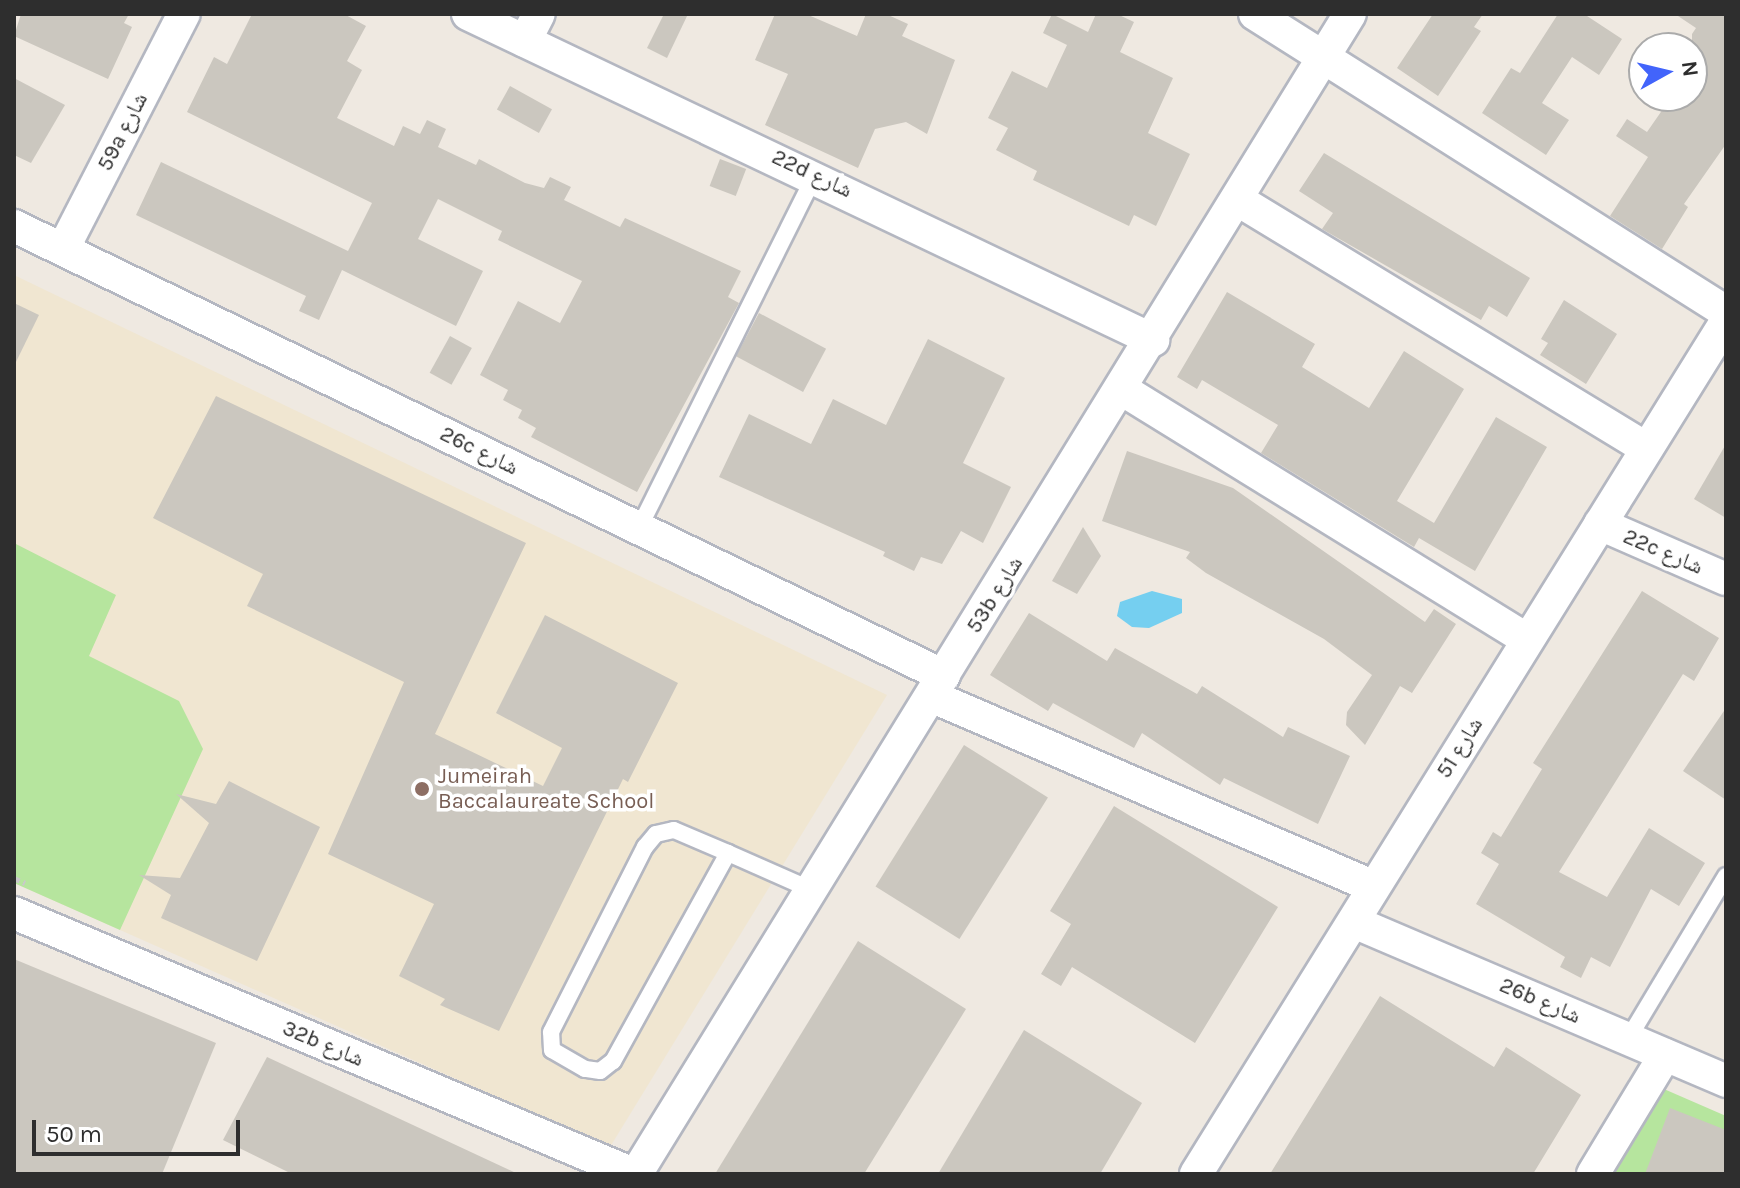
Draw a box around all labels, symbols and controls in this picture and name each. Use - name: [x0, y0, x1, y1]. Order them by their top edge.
- north arrow: [1628, 32, 1708, 112]
- text: N: [1676, 59, 1704, 79]
- street label: 59a شارع: [92, 88, 154, 176]
- street label: 22d شارع: [768, 144, 856, 204]
- street label: 26c شارع: [436, 421, 522, 481]
- street label: 22c شارع: [1619, 523, 1707, 581]
- street label: 53b شارع: [961, 552, 1029, 638]
- street label: شارع 51: [1431, 713, 1489, 783]
- place label: Jumeirah Baccalaureate School: [438, 763, 654, 814]
- marker: Jumeirah Baccalaureate School: [413, 780, 431, 798]
- street label: 26b شارع: [1496, 972, 1584, 1030]
- street label: 32b شارع: [278, 1015, 368, 1073]
- scale bar: [36, 1104, 244, 1154]
- text: 50 m: [46, 1120, 102, 1148]

